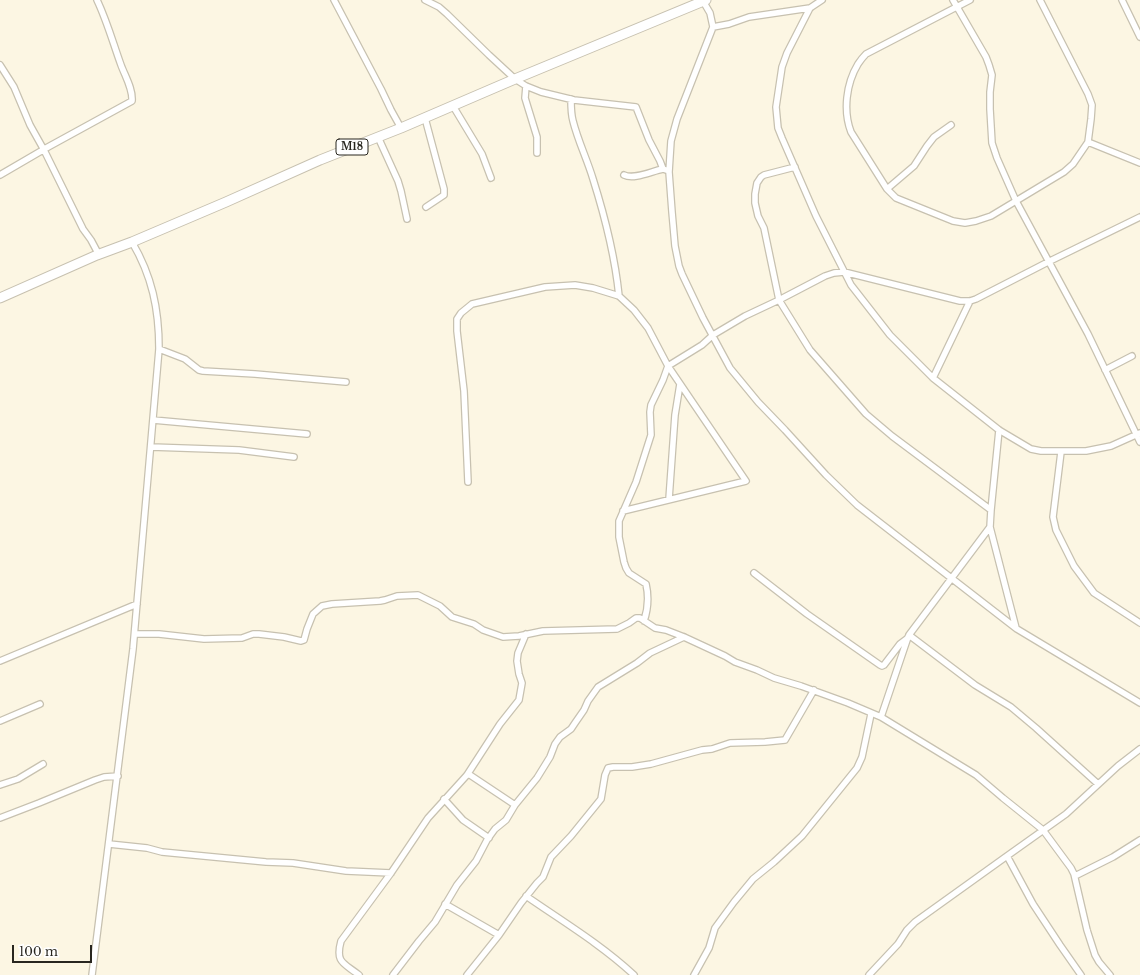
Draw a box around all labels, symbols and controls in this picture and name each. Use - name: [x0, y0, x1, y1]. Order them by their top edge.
- road number: M18: [336, 139, 368, 155]
- scale bar: [14, 937, 94, 963]
- text: 100 m: [19, 944, 58, 959]

